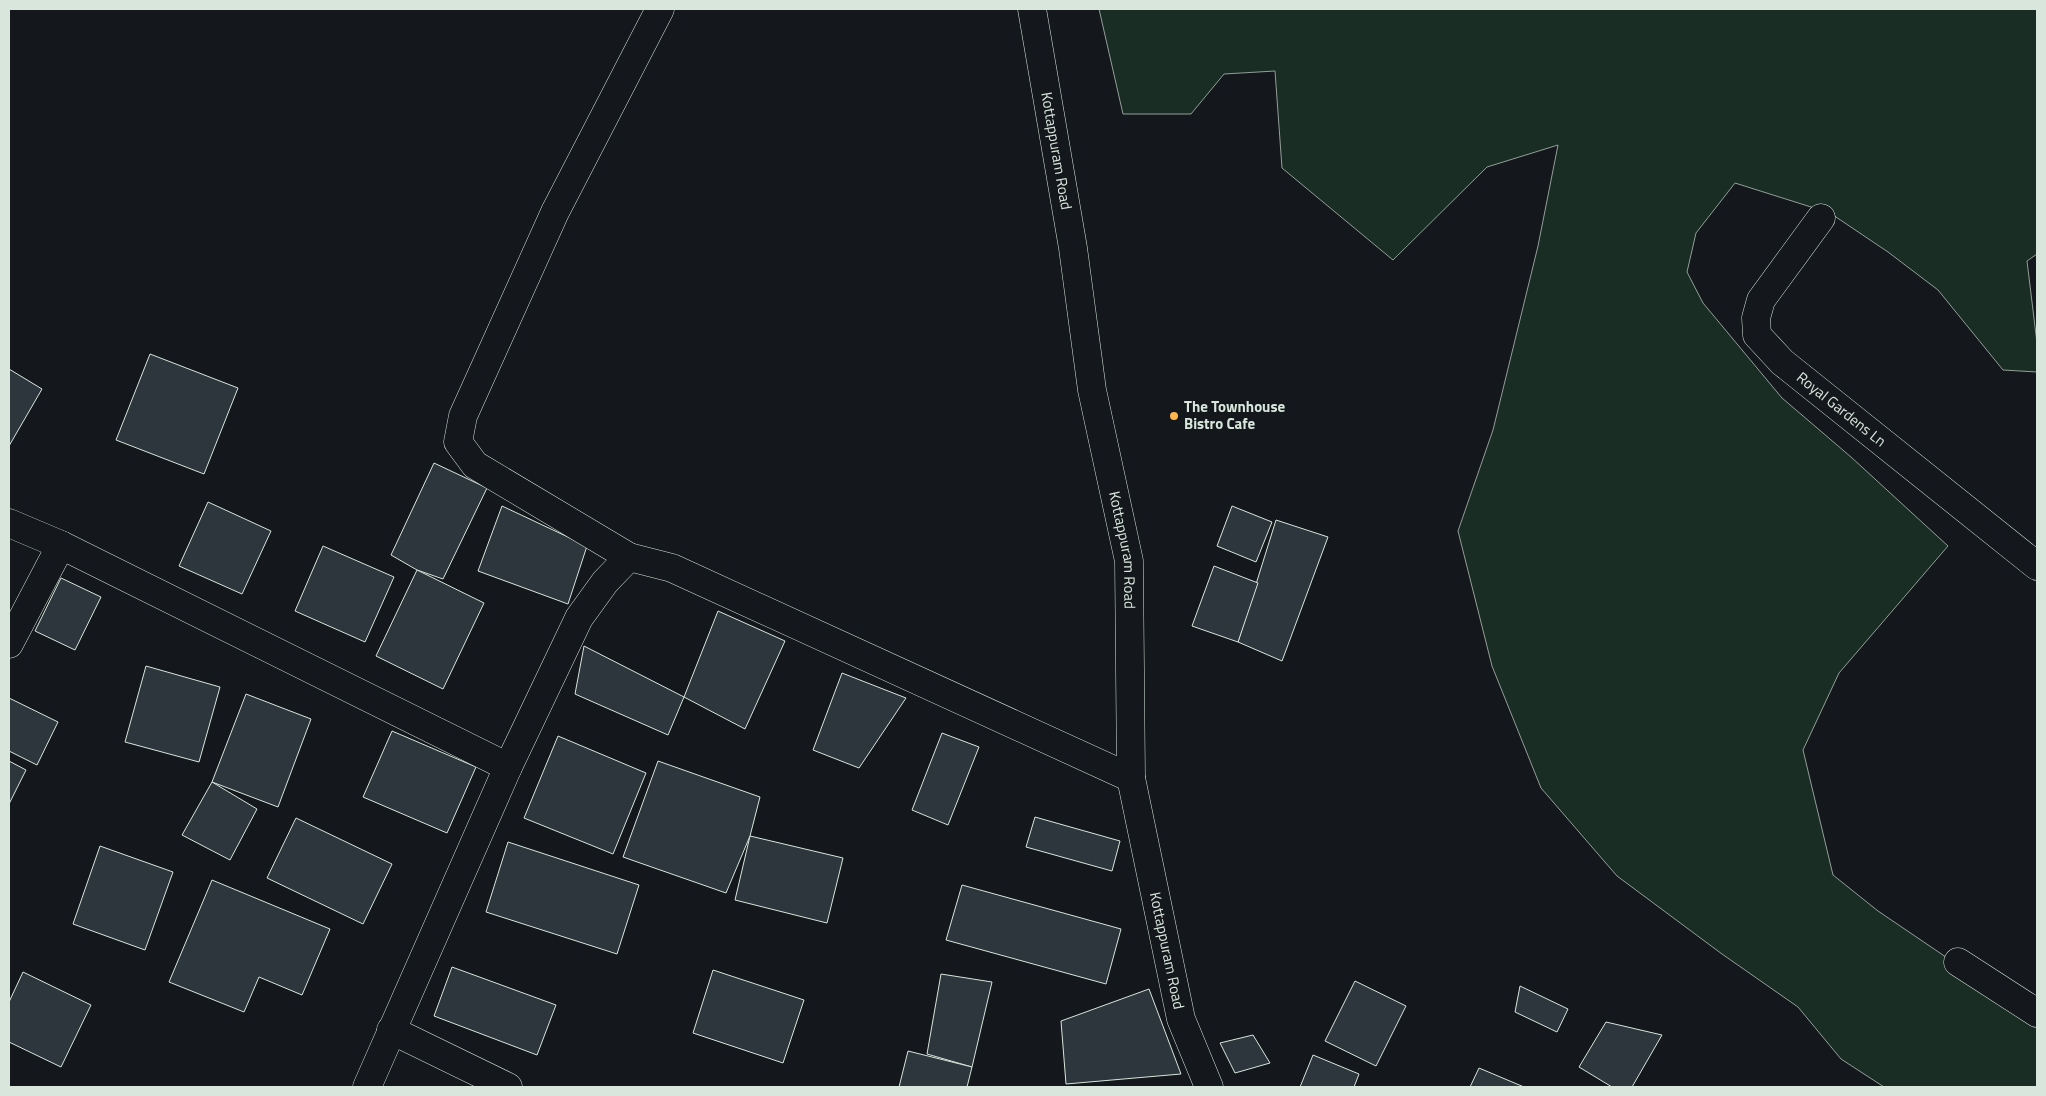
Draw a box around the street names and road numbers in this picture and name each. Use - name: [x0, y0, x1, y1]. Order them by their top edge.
- street label: Kottappuram Road: [1035, 90, 1078, 211]
- street label: Royal Gardens Ln: [1792, 366, 1891, 452]
- street label: Kottappuram Road: [1103, 489, 1141, 609]
- street label: Kottappuram Road: [1144, 890, 1191, 1011]

